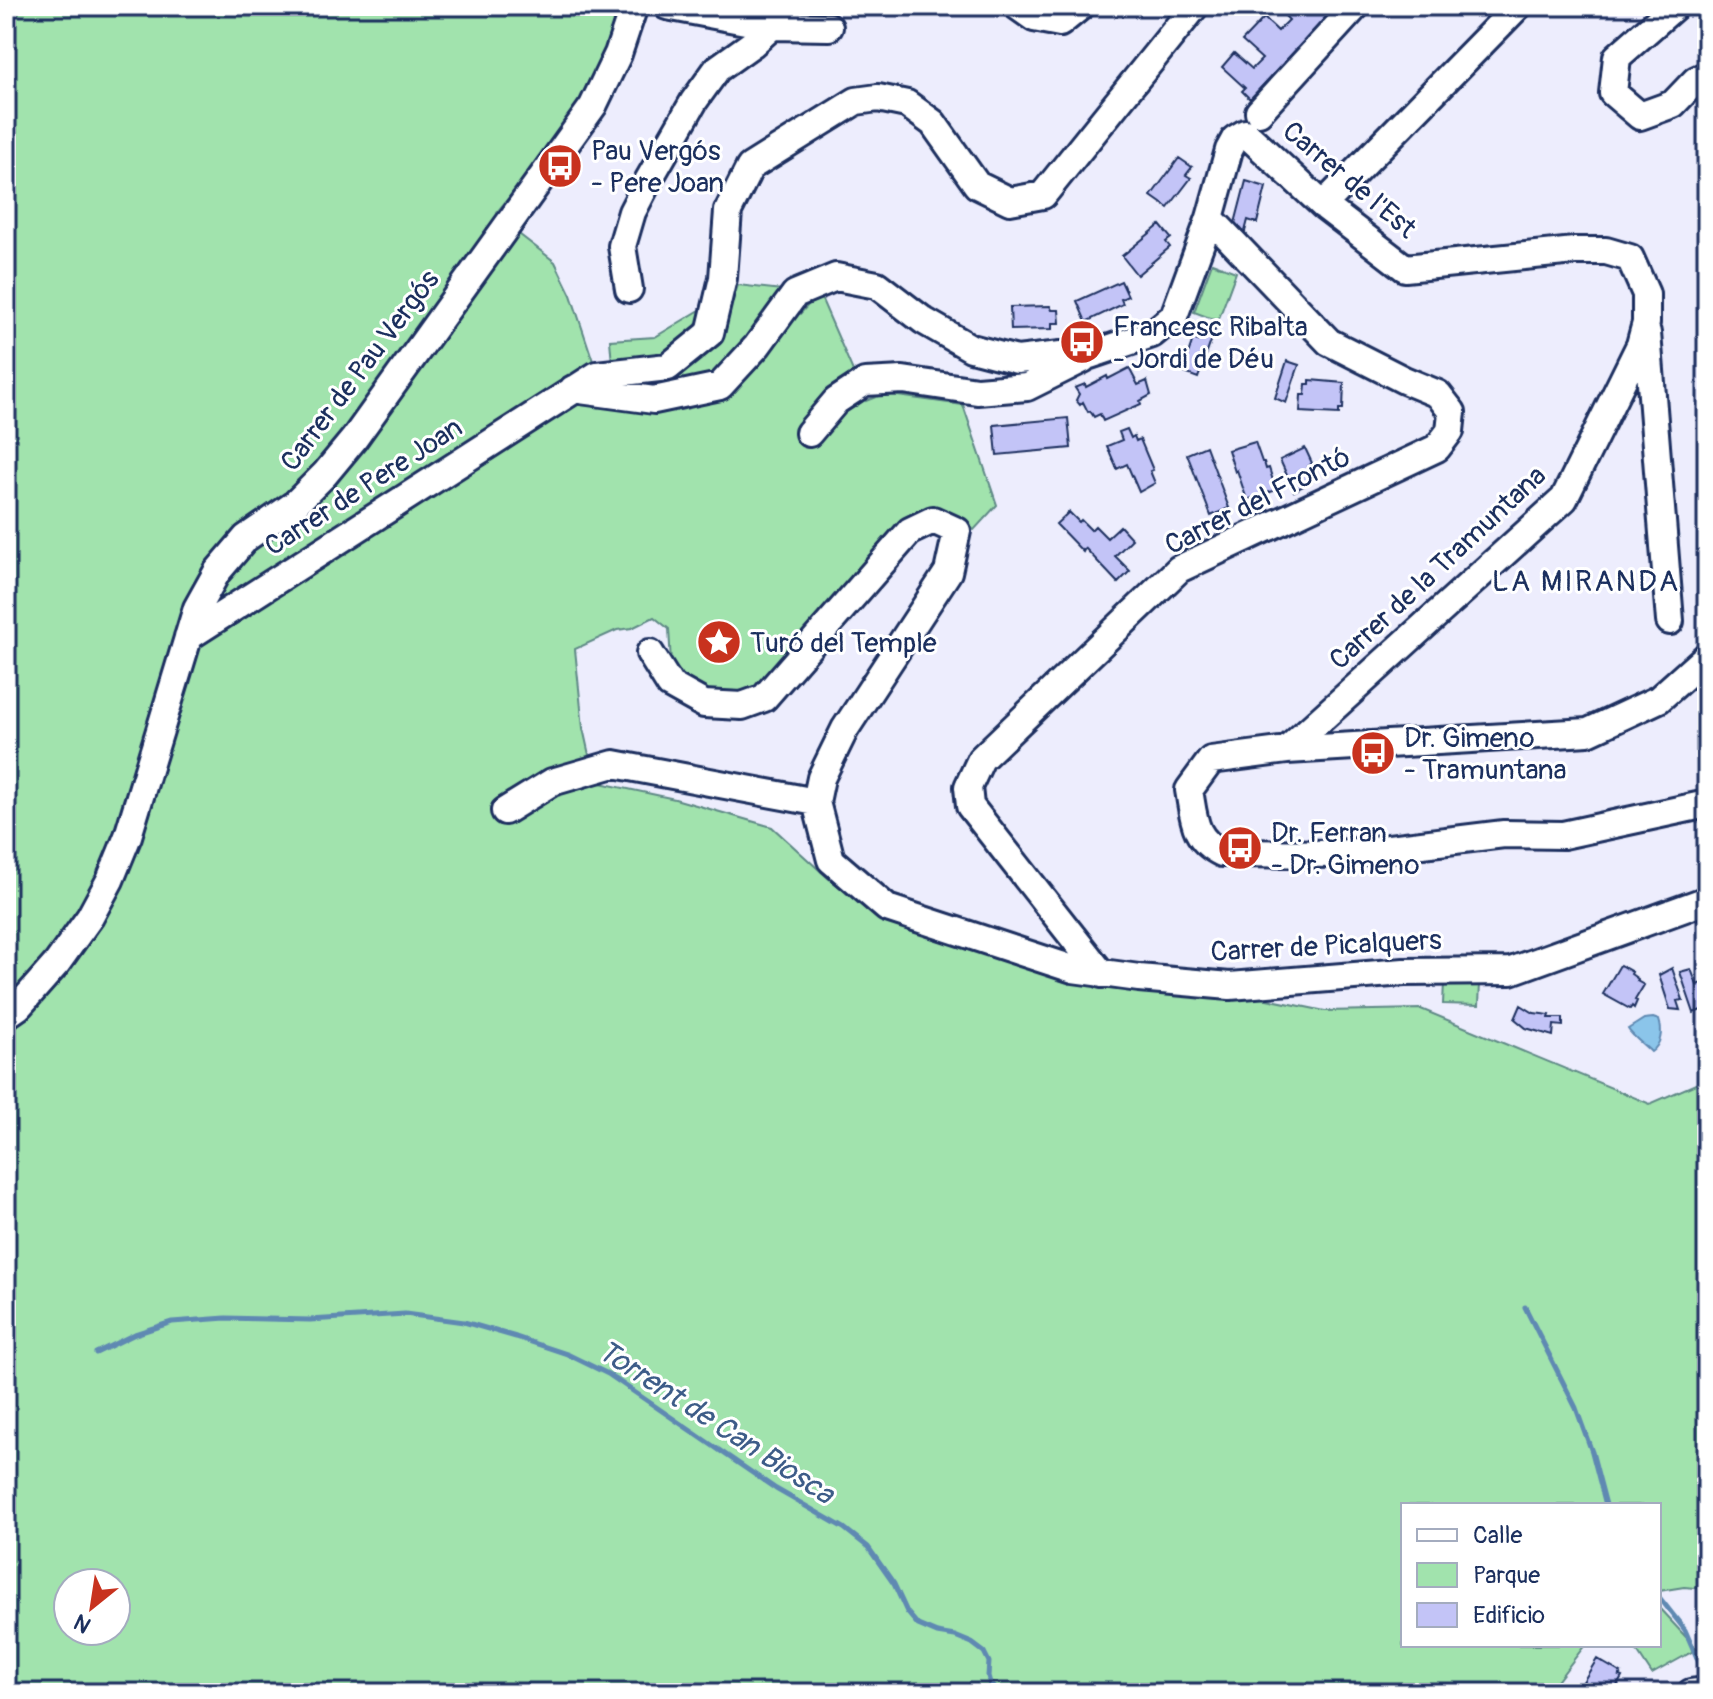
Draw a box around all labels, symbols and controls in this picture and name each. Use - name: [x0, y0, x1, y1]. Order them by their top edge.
- street label: Carrer de l'Est: [1275, 114, 1424, 247]
- place label: Pau Vergós - Pere Joan: [591, 134, 724, 201]
- bus stop icon: Pau Vergós - Pere Joan: [536, 142, 584, 190]
- street label: Carrer de Pau Vergós: [273, 263, 448, 478]
- place label: Francesc Ribalta - Jordi de Déu: [1113, 310, 1308, 377]
- bus stop icon: Francesc Ribalta - Jordi de Déu: [1058, 318, 1106, 366]
- street label: Carrer de Pere Joan: [258, 410, 469, 564]
- street label: Carrer del Frontó: [1159, 440, 1356, 563]
- street label: Carrer de la Tramuntana: [1322, 459, 1554, 678]
- district label: LA MIRANDA: [1492, 563, 1680, 600]
- place icon: Turó del Temple: [695, 618, 743, 666]
- place label: Turó del Temple: [750, 626, 937, 661]
- place label: Dr. Gimeno - Tramuntana: [1404, 721, 1567, 788]
- bus stop icon: Dr. Gimeno - Tramuntana: [1349, 729, 1397, 777]
- place label: Dr. Ferran - Dr. Gimeno: [1271, 816, 1420, 883]
- bus stop icon: Dr. Ferran - Dr. Gimeno: [1216, 824, 1264, 872]
- street label: Carrer de Picalquers: [1210, 923, 1443, 970]
- water label: Torrent de Can Biosca: [591, 1332, 842, 1514]
- legend: [1401, 1503, 1661, 1647]
- text: Calle: [1473, 1521, 1522, 1550]
- text: Parque: [1473, 1561, 1540, 1590]
- north arrow: [52, 1567, 132, 1647]
- text: Edificio: [1473, 1601, 1545, 1630]
- text: N: [69, 1608, 96, 1639]

